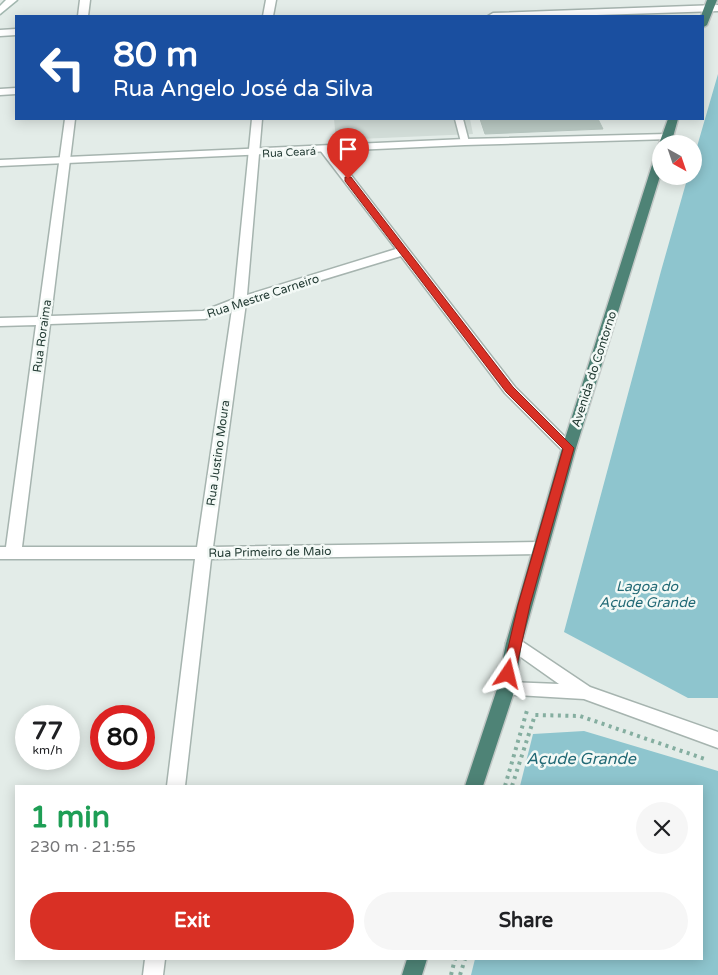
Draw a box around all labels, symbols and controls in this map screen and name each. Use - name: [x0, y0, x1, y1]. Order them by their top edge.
- text: 80 m: [113, 34, 198, 76]
- icon: left: [30, 35, 95, 100]
- text: Rua Angelo José da Silva: [113, 76, 373, 102]
- pin: [327, 128, 369, 179]
- icon: arrive: [334, 135, 362, 163]
- north arrow: [652, 135, 702, 185]
- map controls: [652, 135, 702, 185]
- street label: Rua Ceará: [262, 145, 316, 160]
- street label: Rua Mestre Carneiro: [205, 271, 321, 321]
- street label: Rua Roraima: [30, 299, 54, 373]
- street label: Avenida do Contorno: [569, 309, 619, 429]
- street label: Rua Justino Moura: [204, 399, 232, 507]
- street label: Rua Primeiro de Maio: [208, 544, 332, 560]
- water label: Lagoa do Açude Grande: [599, 578, 696, 611]
- position arrow: [481, 647, 533, 699]
- speed limit sign: 80: [90, 705, 155, 770]
- text: 77: [32, 716, 63, 746]
- text: km/h: [32, 743, 63, 757]
- water label: Açude Grande: [526, 749, 637, 769]
- text: 1 min: [30, 799, 110, 836]
- button: close: [636, 802, 688, 854]
- text: 230 m · 21:55: [30, 837, 136, 857]
- button: Exit: [30, 892, 354, 950]
- button: Share: [364, 892, 688, 950]

